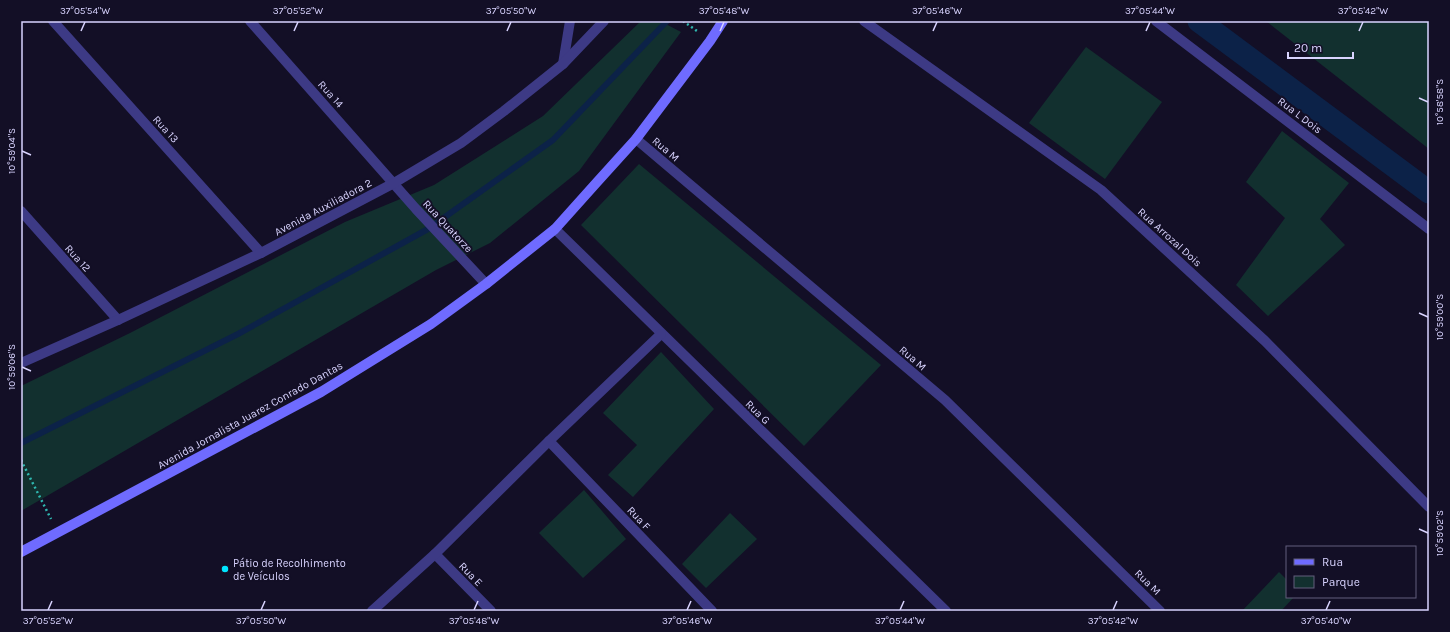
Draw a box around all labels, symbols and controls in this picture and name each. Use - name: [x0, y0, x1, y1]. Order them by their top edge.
- text: 37°05'54"W: [60, 5, 110, 17]
- text: 37°05'52"W: [273, 5, 323, 17]
- text: 37°05'50"W: [486, 5, 536, 17]
- text: 37°05'48"W: [699, 5, 749, 17]
- text: 37°05'46"W: [912, 5, 962, 17]
- text: 37°05'44"W: [1125, 5, 1175, 17]
- text: 37°05'42"W: [1338, 5, 1388, 17]
- scale bar: [1288, 34, 1353, 60]
- text: 20 m: [1294, 41, 1322, 55]
- street label: Rua 14: [315, 78, 346, 111]
- text: 10°58'58"S: [1434, 79, 1446, 125]
- street label: Rua L Dois: [1275, 95, 1325, 136]
- street label: Rua 13: [150, 113, 181, 146]
- text: 10°59'04"S: [6, 128, 18, 174]
- street label: Rua M: [649, 134, 682, 164]
- street label: Avenida Auxiliadora 2: [272, 176, 374, 239]
- street label: Rua Quatorze: [420, 197, 475, 256]
- street label: Rua Arrozal Dois: [1135, 205, 1205, 270]
- street label: Rua 12: [62, 242, 93, 275]
- text: 10°59'00"S: [1434, 294, 1446, 340]
- street label: Rua M: [896, 343, 929, 373]
- text: 10°59'06"S: [6, 344, 18, 390]
- street label: Avenida Jornalista Juarez Conrado Dantas: [155, 359, 345, 472]
- street label: Rua G: [743, 398, 773, 427]
- street label: Rua F: [624, 504, 653, 533]
- text: 10°59'02"S: [1434, 510, 1446, 556]
- legend: [1286, 546, 1416, 598]
- text: Rua: [1322, 555, 1343, 569]
- place label: Pátio de Recolhimento de Veículos: [233, 557, 346, 583]
- street label: Rua E: [456, 560, 485, 589]
- marker: Pátio de Recolhimento de Veículos: [220, 564, 230, 574]
- street label: Rua M: [1132, 567, 1163, 598]
- text: Parque: [1322, 575, 1360, 589]
- text: 37°05'52"W: [23, 615, 73, 627]
- text: 37°05'50"W: [236, 615, 286, 627]
- text: 37°05'48"W: [449, 615, 499, 627]
- text: 37°05'46"W: [662, 615, 712, 627]
- text: 37°05'44"W: [875, 615, 925, 627]
- text: 37°05'42"W: [1088, 615, 1138, 627]
- text: 37°05'40"W: [1301, 615, 1351, 627]

